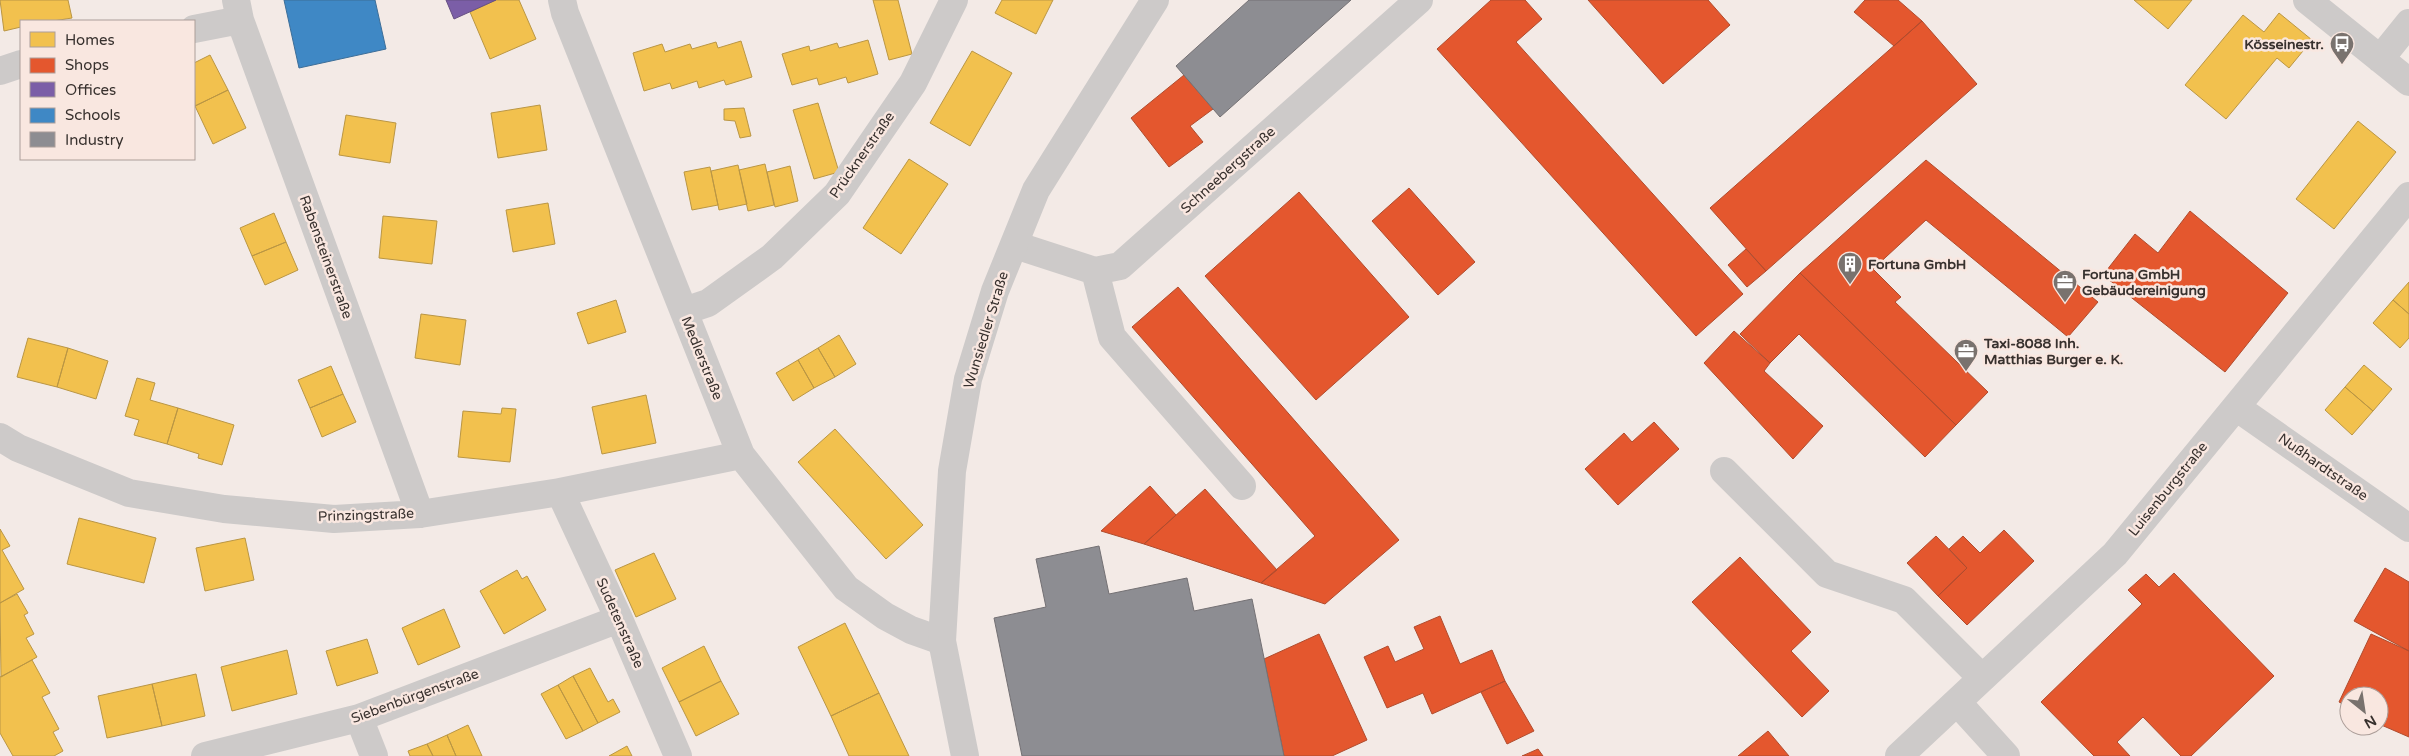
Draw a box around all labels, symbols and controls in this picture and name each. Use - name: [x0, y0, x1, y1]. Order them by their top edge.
- legend: [20, 20, 195, 160]
- text: Homes: [65, 31, 115, 49]
- bus stop icon: Kösseinestr.: [2329, 31, 2355, 65]
- place label: Kösseinestr.: [2244, 36, 2324, 53]
- text: Shops: [65, 56, 109, 74]
- text: Offices: [65, 81, 116, 99]
- text: Schools: [65, 106, 121, 124]
- street label: Prücknerstraße: [826, 108, 898, 202]
- street label: Schneebergstraße: [1177, 123, 1279, 217]
- text: Industry: [65, 131, 124, 149]
- street label: Rabensteinerstraße: [296, 193, 356, 321]
- building icon: Fortuna GmbH: [1837, 251, 1863, 285]
- place label: Fortuna GmbH: [1868, 256, 1966, 273]
- place label: Fortuna GmbH Gebäudereinigung: [2082, 266, 2206, 299]
- street label: Wunsiedler Straße: [960, 269, 1012, 391]
- office icon: Fortuna GmbH Gebäudereinigung: [2052, 269, 2078, 303]
- street label: Medlerstraße: [678, 314, 726, 402]
- place label: Taxi-8088 Inh. Matthias Burger e. K.: [1983, 335, 2123, 368]
- office icon: Taxi-8088 Inh. Matthias Burger e. K.: [1953, 338, 1979, 372]
- street label: Nußhardtstraße: [2275, 430, 2371, 504]
- street label: Luisenburgstraße: [2125, 438, 2211, 540]
- street label: Prinzingstraße: [318, 505, 414, 525]
- street label: Sudetenstraße: [592, 575, 648, 671]
- street label: Siebenbürgenstraße: [349, 665, 481, 727]
- north arrow: [2339, 686, 2389, 736]
- text: N: [2361, 712, 2379, 732]

